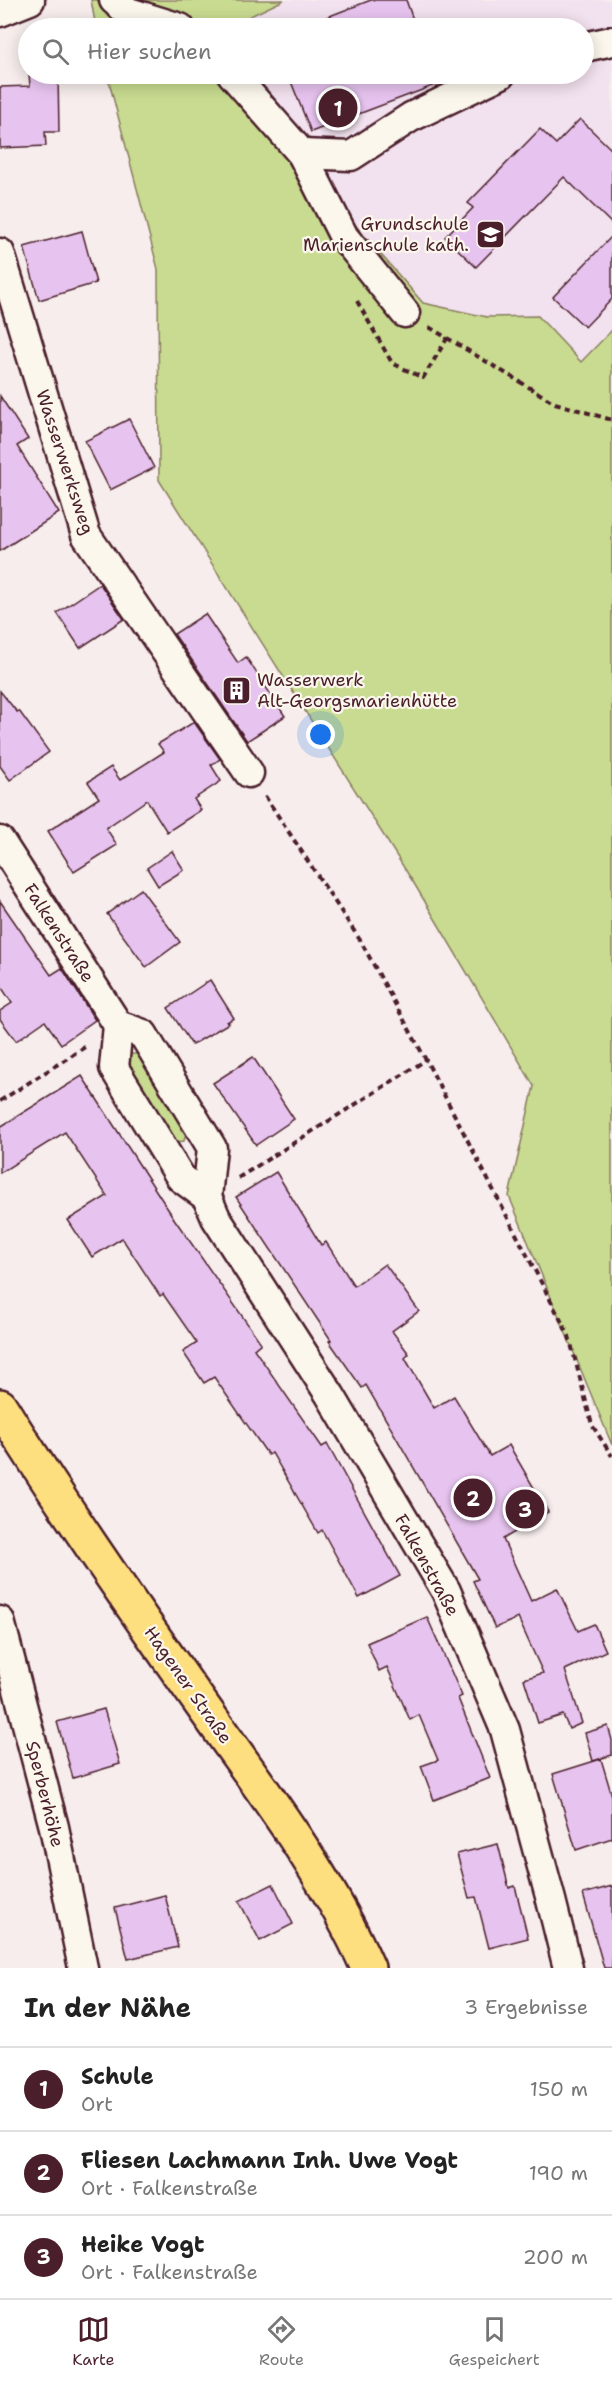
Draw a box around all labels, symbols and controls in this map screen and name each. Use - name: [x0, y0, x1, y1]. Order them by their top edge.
- search box: [18, 18, 594, 84]
- icon: search: [39, 35, 72, 68]
- text: Hier suchen: [87, 37, 212, 66]
- pin: 1: [318, 86, 358, 130]
- place label: Grundschule Marienschule kath.: [303, 212, 469, 257]
- school or university icon: Grundschule Marienschule kath.: [474, 218, 506, 250]
- street label: Wasserwerksweg: [30, 386, 100, 538]
- place label: Wasserwerk Alt-Georgsmarienhütte: [257, 668, 457, 713]
- building icon: Wasserwerk Alt-Georgsmarienhütte: [220, 674, 252, 706]
- your location: [306, 720, 335, 749]
- street label: Falkenstraße: [18, 879, 100, 987]
- pin: 2: [454, 1476, 492, 1520]
- pin: 3: [506, 1486, 544, 1532]
- street label: Falkenstraße: [389, 1510, 465, 1620]
- street label: Hagener Straße: [138, 1621, 238, 1749]
- street label: Sperberhöhe: [20, 1738, 70, 1850]
- text: In der Nähe: [24, 1990, 191, 2025]
- text: 3 Ergebnisse: [464, 1994, 588, 2020]
- text: Schule: [81, 2062, 154, 2091]
- text: 1: [39, 2076, 48, 2102]
- text: 150 m: [530, 2076, 588, 2102]
- text: Ort: [81, 2091, 113, 2117]
- text: Fliesen Lachmann Inh. Uwe Vogt: [81, 2146, 458, 2175]
- text: 2: [37, 2160, 51, 2186]
- text: 190 m: [529, 2160, 588, 2186]
- text: Ort · Falkenstraße: [81, 2175, 258, 2201]
- text: Heike Vogt: [81, 2230, 204, 2259]
- text: 3: [37, 2244, 51, 2270]
- text: 200 m: [523, 2244, 588, 2270]
- text: Ort · Falkenstraße: [81, 2259, 258, 2285]
- tab: Karte: [72, 2313, 115, 2370]
- tab: Route: [259, 2313, 304, 2370]
- tab: Gespeichert: [449, 2313, 540, 2370]

